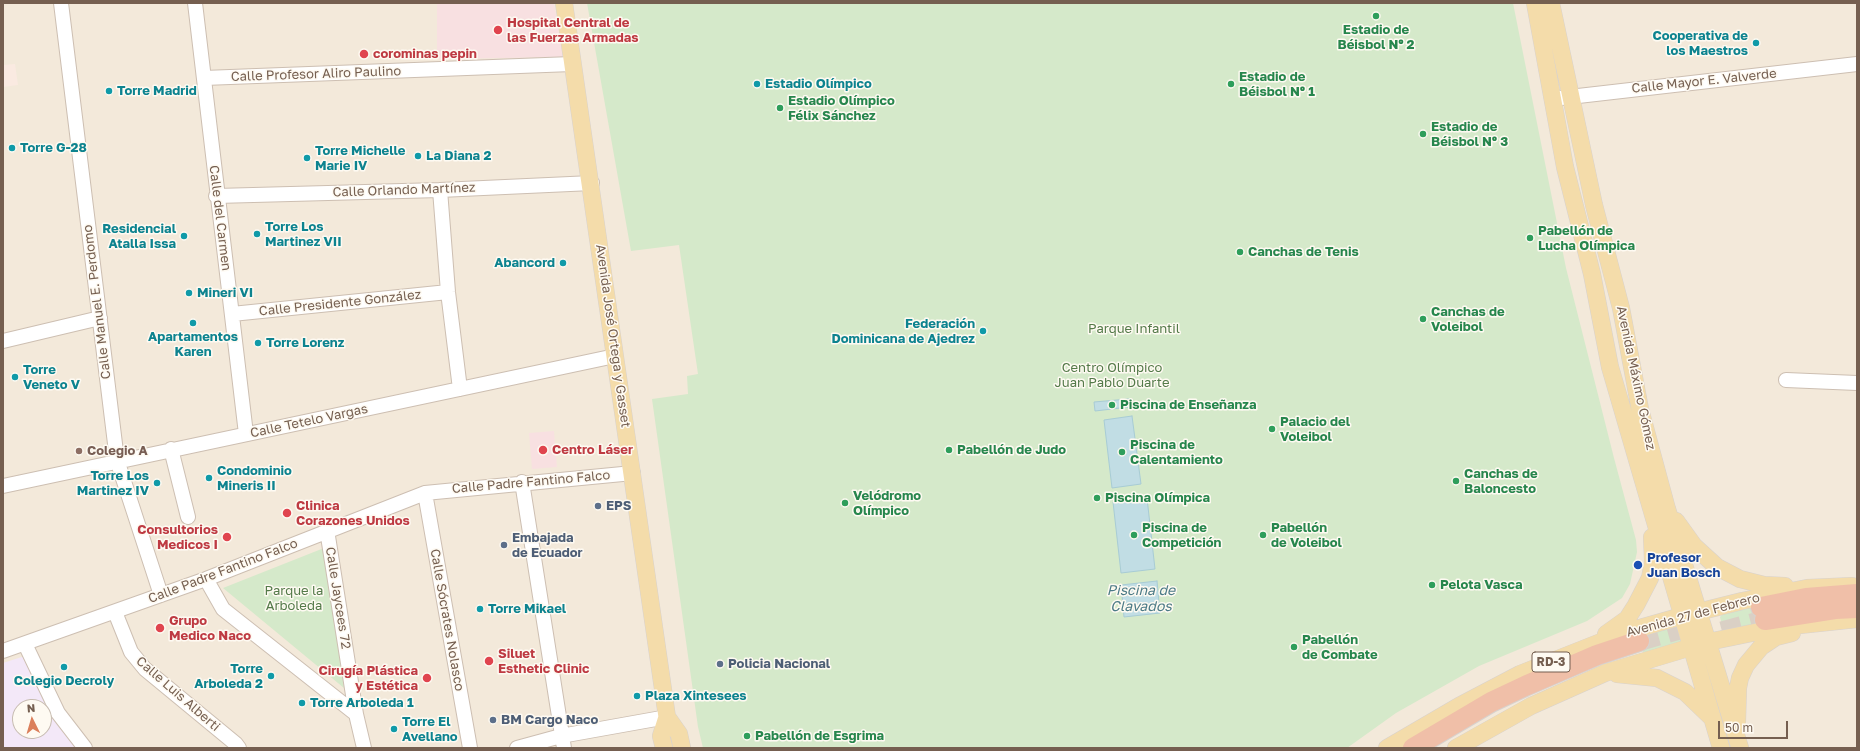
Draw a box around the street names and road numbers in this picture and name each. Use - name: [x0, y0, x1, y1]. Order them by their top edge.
- street label: Calle Profesor Aliro Paulino: [230, 63, 402, 85]
- street label: Calle Mayor E. Valverde: [1631, 66, 1777, 96]
- street label: Calle del Carmen: [206, 164, 234, 272]
- street label: Calle Orlando Martínez: [332, 180, 476, 200]
- street label: Calle Manuel E. Perdomo: [80, 224, 114, 380]
- street label: Avenida José Ortega y Gasset: [592, 243, 634, 429]
- street label: Calle Presidente González: [258, 287, 422, 319]
- street label: Avenida Máximo Gómez: [1613, 305, 1659, 451]
- street label: Calle Tetelo Vargas: [249, 401, 369, 441]
- street label: Calle Padre Fantino Falco: [451, 467, 611, 497]
- street label: Calle Padre Fantino Falco: [146, 535, 300, 607]
- street label: Calle Jaycees 72: [322, 546, 354, 650]
- street label: Calle Sócrates Nolasco: [427, 548, 467, 692]
- street label: Avenida 27 de Febrero: [1625, 590, 1761, 640]
- road number: RD-3: [1532, 652, 1570, 672]
- street label: Calle Luis Alberti: [133, 653, 223, 735]

